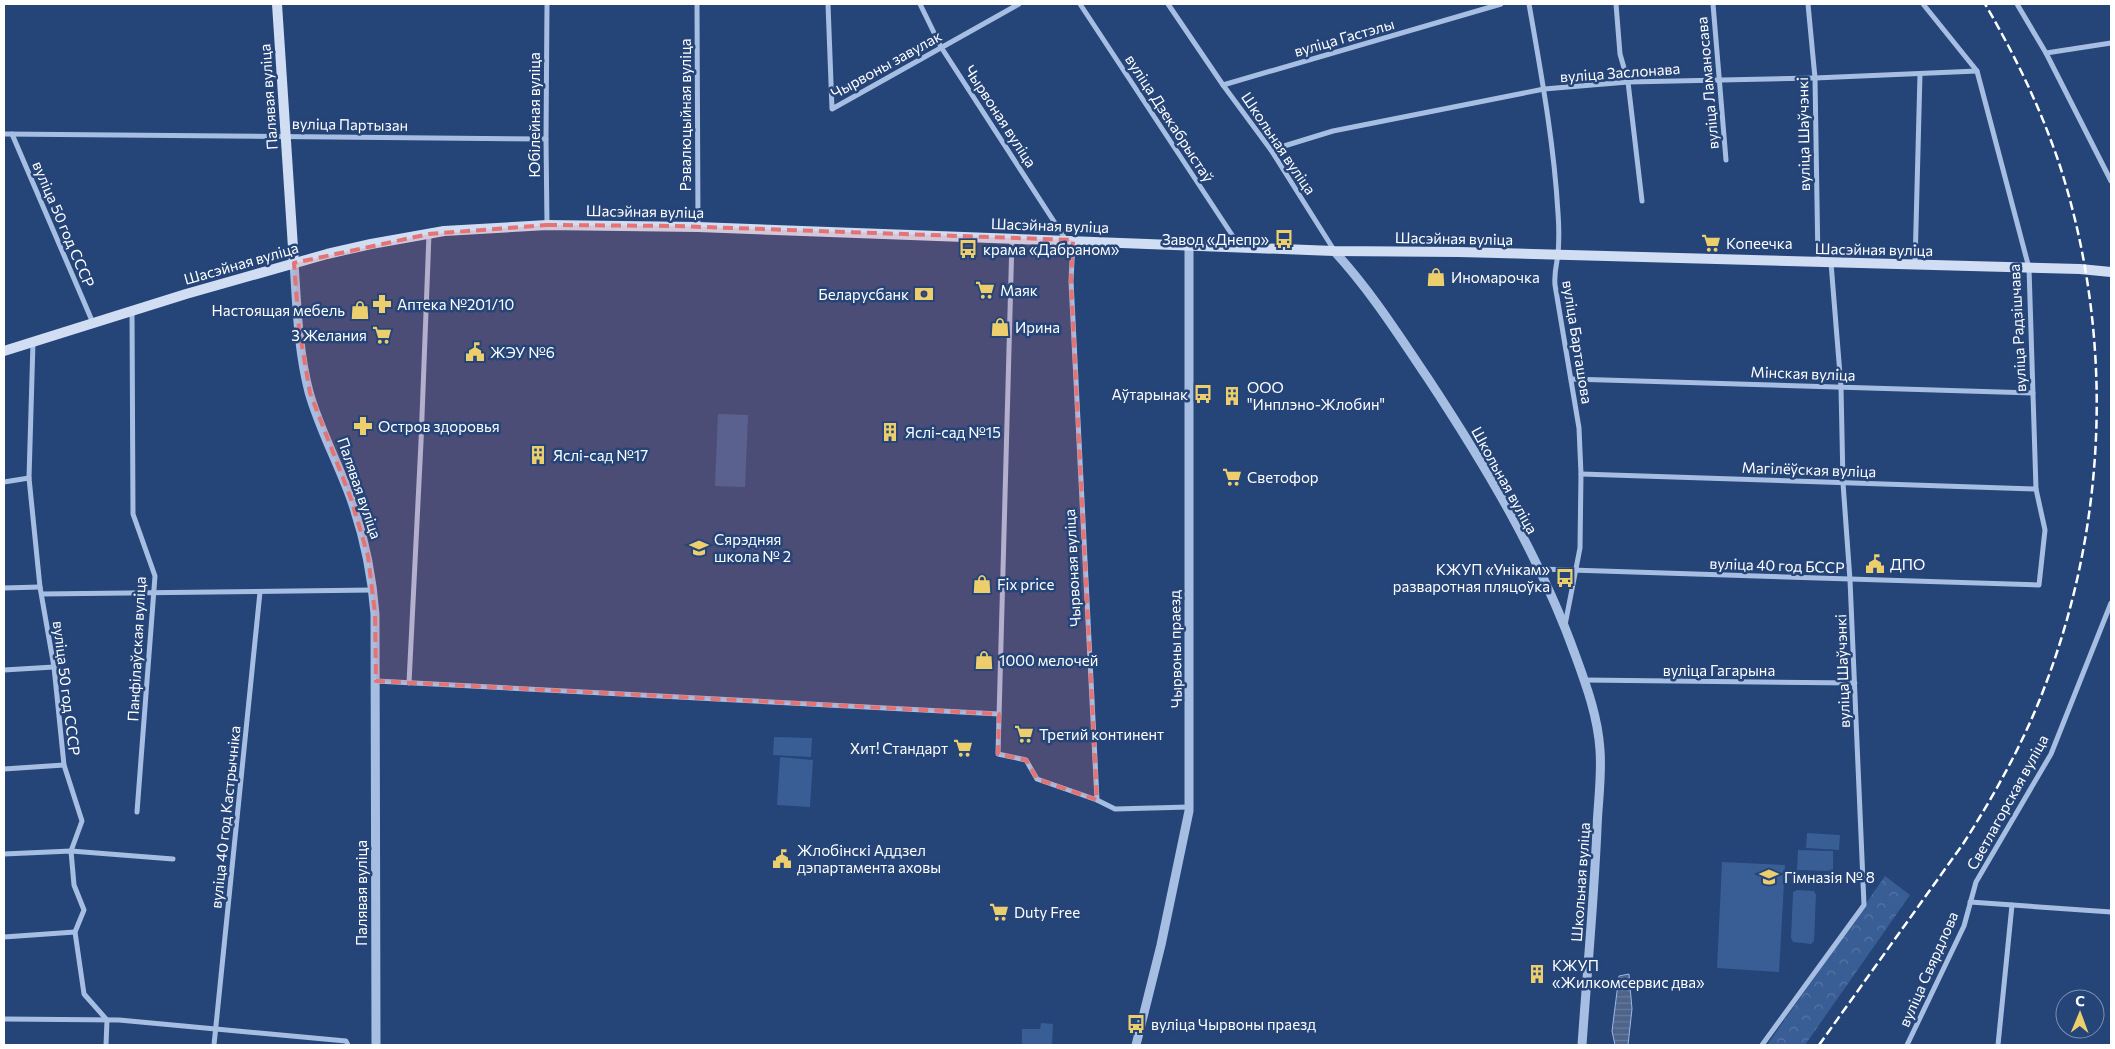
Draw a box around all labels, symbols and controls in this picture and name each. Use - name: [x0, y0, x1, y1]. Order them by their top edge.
- street label: вуліца Гастэлы: [1292, 14, 1396, 60]
- street label: вуліца Ламаносава: [1692, 16, 1722, 150]
- street label: Чырвоны завулак: [828, 26, 944, 102]
- street label: Рэвалюцыйная вуліца: [676, 38, 694, 192]
- street label: Палявая вуліца: [255, 43, 281, 151]
- street label: вуліца Дзекабрыстаў: [1122, 51, 1218, 185]
- street label: Юбілейная вуліца: [525, 52, 543, 178]
- street label: вуліца Заслонава: [1559, 59, 1681, 85]
- street label: Чырвоная вуліца: [961, 62, 1041, 170]
- street label: вуліца Шаўчэнкі: [1793, 77, 1813, 191]
- street label: Школьная вуліца: [1238, 88, 1320, 198]
- street label: вуліца Партызан: [292, 114, 408, 134]
- street label: вуліца 50 год СССР: [29, 158, 99, 290]
- street label: Шасэйная вуліца: [586, 201, 704, 221]
- street label: Шасэйная вуліца: [991, 214, 1109, 236]
- bus stop icon: Завод «Днепр»: [1273, 228, 1295, 250]
- street label: Шасэйная вуліца: [1395, 228, 1513, 248]
- place label: Завод «Днепр»: [1162, 230, 1269, 248]
- supermarket icon: Копеечка: [1700, 232, 1722, 254]
- place label: Копеечка: [1726, 234, 1793, 252]
- street label: Шасэйная вуліца: [182, 238, 300, 288]
- bus stop icon: крама «Дабраном»: [957, 238, 979, 260]
- street label: Шасэйная вуліца: [1815, 239, 1933, 259]
- place label: крама «Дабраном»: [983, 240, 1120, 258]
- street label: вуліца Радзішчава: [2005, 264, 2029, 392]
- shop icon: Иномарочка: [1425, 266, 1447, 288]
- place label: Иномарочка: [1451, 268, 1540, 286]
- supermarket icon: Маяк: [974, 279, 996, 301]
- street label: вуліца Барташова: [1559, 279, 1597, 405]
- place label: Маяк: [1000, 281, 1038, 299]
- bank icon: Беларусбанк: [913, 283, 935, 305]
- place label: Беларусбанк: [818, 285, 909, 303]
- pharmacy icon: Аптека №201/10: [371, 293, 393, 315]
- place label: Аптека №201/10: [397, 295, 514, 313]
- shop icon: Настоящая мебель: [349, 299, 371, 321]
- place label: Настоящая мебель: [212, 301, 345, 319]
- shop icon: Ирина: [989, 316, 1011, 338]
- place label: Ирина: [1015, 318, 1060, 336]
- supermarket icon: 3 Желания: [371, 324, 393, 346]
- place label: 3 Желания: [291, 326, 367, 344]
- public building icon: ЖЭУ №6: [464, 341, 486, 363]
- place label: ЖЭУ №6: [490, 343, 555, 361]
- street label: Мінская вуліца: [1750, 362, 1856, 384]
- place label: ООО "Инплэно-Жлобин": [1247, 378, 1385, 413]
- bus stop icon: Аўтарынак: [1192, 383, 1214, 405]
- place label: Аўтарынак: [1112, 385, 1188, 403]
- building icon: ООО "Инплэно-Жлобин": [1221, 385, 1243, 407]
- pharmacy icon: Остров здоровья: [352, 415, 374, 437]
- place label: Остров здоровья: [378, 417, 500, 435]
- building icon: Яслі-сад №15: [879, 421, 901, 443]
- place label: Яслі-сад №15: [905, 423, 1001, 441]
- street label: Школьная вуліца: [1468, 423, 1542, 537]
- street label: Палявая вуліца: [334, 435, 386, 541]
- building icon: Яслі-сад №17: [527, 444, 549, 466]
- place label: Яслі-сад №17: [553, 446, 648, 464]
- street label: Магілёўская вуліца: [1741, 458, 1877, 480]
- supermarket icon: Светофор: [1221, 466, 1243, 488]
- place label: Светофор: [1247, 468, 1319, 486]
- street label: Чырвоная вуліца: [1060, 509, 1084, 627]
- place label: Сярэдняя школа № 2: [714, 530, 791, 565]
- school or university icon: Сярэдняя школа № 2: [688, 537, 710, 559]
- public building icon: ДПО: [1864, 553, 1886, 575]
- street label: вуліца 40 год БССР: [1709, 554, 1845, 576]
- place label: ДПО: [1890, 555, 1925, 573]
- place label: КЖУП «Унікам» разваротная пляцоўка: [1393, 560, 1550, 595]
- bus stop icon: КЖУП «Унікам» разваротная пляцоўка: [1554, 567, 1576, 589]
- shop icon: Fix price: [971, 573, 993, 595]
- place label: Fix price: [997, 575, 1054, 593]
- street label: Панфілаўская вуліца: [123, 576, 149, 722]
- street label: Чырвоны праезд: [1165, 590, 1185, 708]
- street label: вуліца Шаўчэнкі: [1831, 614, 1853, 728]
- street label: вуліца 50 год СССР: [50, 620, 84, 756]
- shop icon: 1000 мелочей: [973, 649, 995, 671]
- place label: 1000 мелочей: [999, 651, 1098, 669]
- street label: вуліца Гагарына: [1663, 661, 1775, 679]
- supermarket icon: Третий континент: [1013, 723, 1035, 745]
- street label: вуліца 40 год Кастрычніка: [206, 725, 244, 909]
- place label: Третий континент: [1039, 725, 1164, 743]
- street label: Светлагорская вуліца: [1962, 731, 2052, 873]
- supermarket icon: Хит! Стандарт: [952, 737, 974, 759]
- place label: Хит! Стандарт: [850, 739, 948, 757]
- street label: Школьная вуліца: [1567, 822, 1593, 942]
- street label: Палявая вуліца: [352, 840, 370, 946]
- place label: Жлобінскі Аддзел дэпартамента аховы: [797, 841, 941, 876]
- public building icon: Жлобінскі Аддзел дэпартамента аховы: [771, 848, 793, 870]
- school or university icon: Гімназія № 8: [1758, 866, 1780, 888]
- place label: Гімназія № 8: [1784, 868, 1875, 886]
- supermarket icon: Duty Free: [988, 901, 1010, 923]
- place label: Duty Free: [1014, 903, 1080, 921]
- street label: вуліца Свярдлова: [1894, 909, 1962, 1029]
- place label: КЖУП «Жилкомсервис два»: [1552, 956, 1705, 991]
- building icon: КЖУП «Жилкомсервис два»: [1526, 963, 1548, 985]
- north arrow: [2055, 989, 2105, 1039]
- text: С: [2075, 992, 2085, 1009]
- bus stop icon: вуліца Чырвоны праезд: [1125, 1013, 1147, 1035]
- place label: вуліца Чырвоны праезд: [1151, 1015, 1316, 1033]

